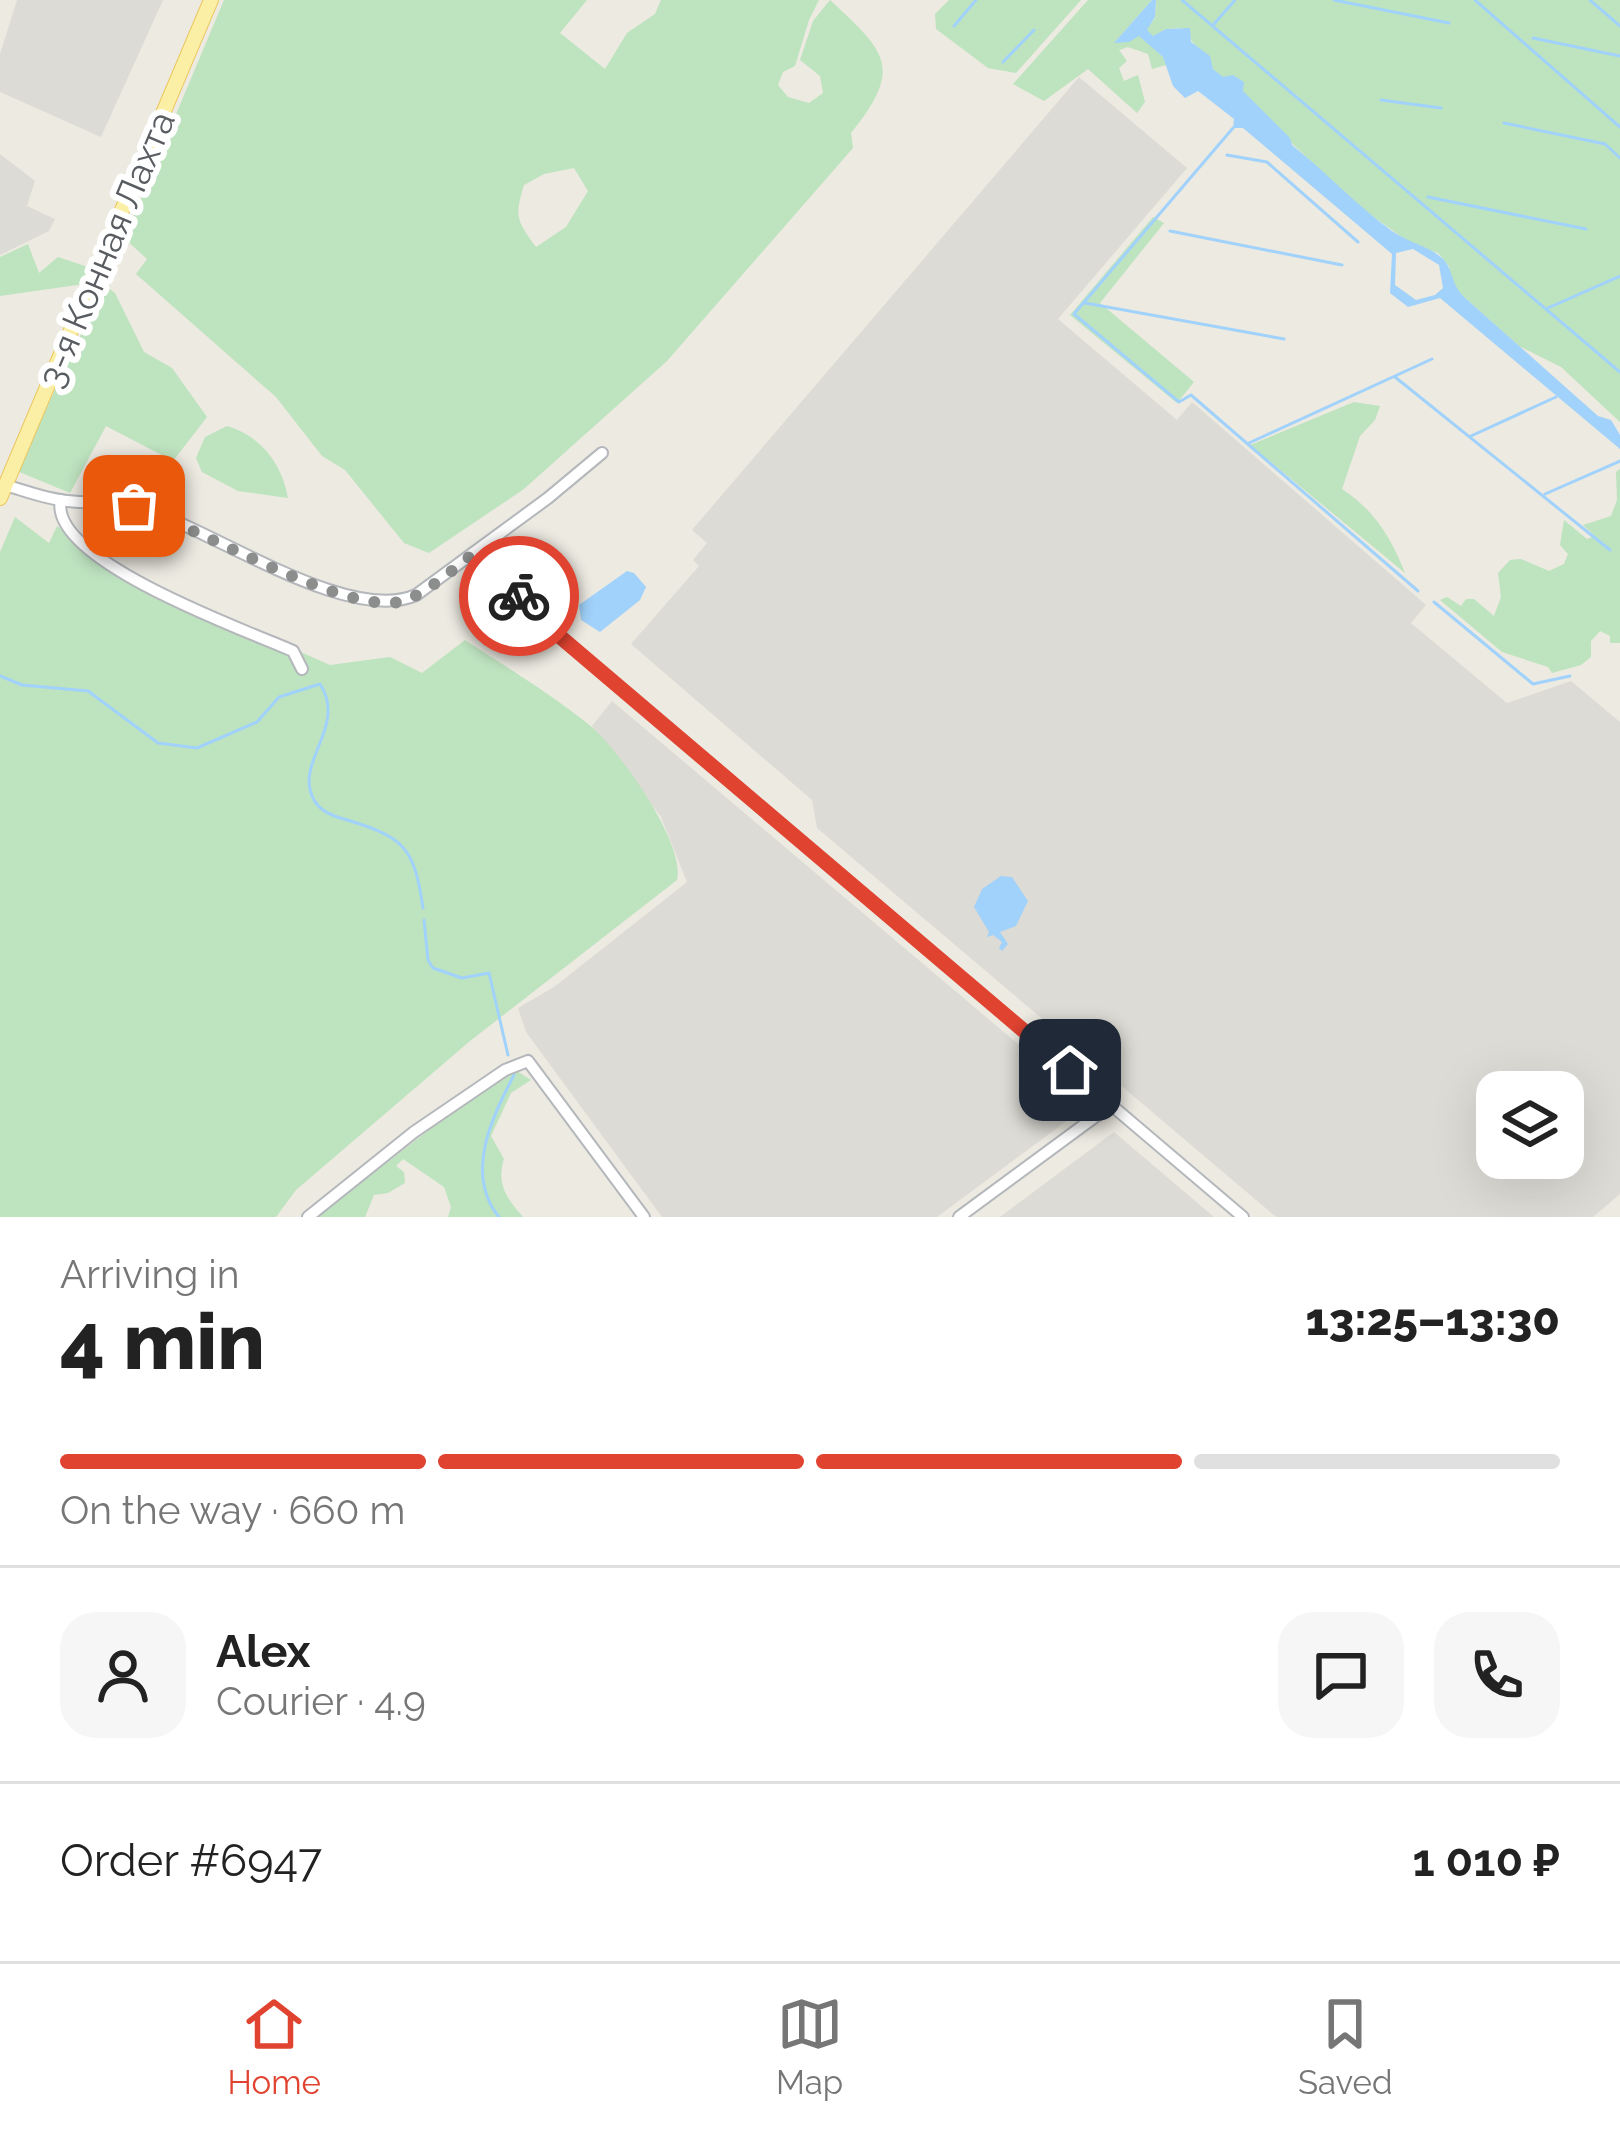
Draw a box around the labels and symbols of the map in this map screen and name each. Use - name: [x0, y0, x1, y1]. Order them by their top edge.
- street label: 3-я Конная Лахта: [29, 105, 183, 393]
- pin: [83, 455, 185, 557]
- courier: [459, 536, 579, 656]
- pin: [1019, 1019, 1121, 1121]

